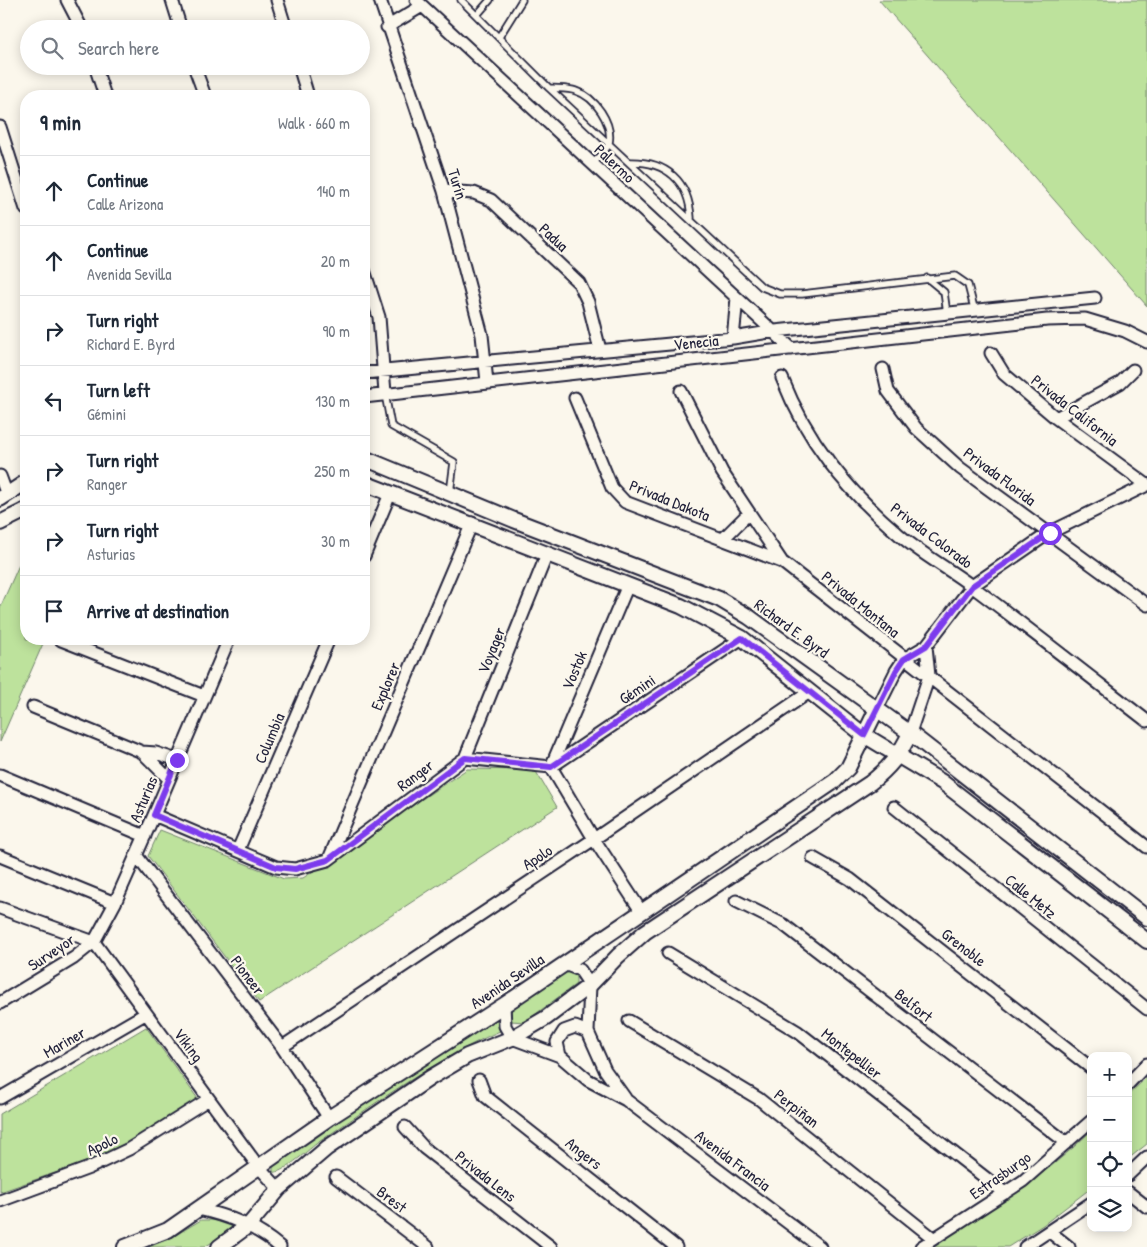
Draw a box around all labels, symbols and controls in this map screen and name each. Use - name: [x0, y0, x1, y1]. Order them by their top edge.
- search box: [20, 20, 370, 75]
- icon: search: [38, 34, 66, 62]
- text: Search here: [78, 35, 159, 61]
- text: 9 min: [40, 108, 81, 137]
- text: Walk · 660 m: [278, 112, 350, 134]
- street label: Palermo: [590, 139, 640, 188]
- street label: Turín: [443, 166, 473, 202]
- text: Continue: [87, 167, 148, 193]
- icon: ahead: [40, 177, 68, 205]
- text: 140 m: [316, 180, 350, 202]
- text: Calle Arizona: [87, 193, 163, 215]
- street label: Padua: [534, 218, 574, 256]
- text: Continue: [87, 237, 148, 263]
- icon: ahead: [40, 247, 68, 275]
- text: 20 m: [321, 250, 350, 272]
- text: Avenida Sevilla: [87, 263, 171, 285]
- text: Turn right: [87, 307, 158, 333]
- icon: right: [40, 317, 68, 345]
- text: 90 m: [322, 320, 350, 342]
- street label: Venecia: [672, 329, 720, 355]
- text: Richard E. Byrd: [87, 333, 175, 355]
- street label: Privada California: [1027, 369, 1123, 451]
- text: Turn left: [87, 377, 150, 403]
- icon: left: [40, 387, 68, 415]
- text: 130 m: [315, 390, 350, 412]
- text: Gémini: [87, 403, 126, 425]
- street label: Privada Florida: [959, 442, 1041, 510]
- text: Turn right: [87, 447, 158, 473]
- icon: right: [40, 457, 68, 485]
- text: 250 m: [314, 460, 350, 482]
- text: Ranger: [87, 473, 127, 495]
- street label: Privada Dakota: [626, 474, 714, 526]
- street label: Privada Colorado: [887, 497, 978, 573]
- text: Turn right: [87, 517, 158, 543]
- route start: [1039, 522, 1062, 545]
- icon: right: [40, 527, 68, 555]
- text: 30 m: [321, 530, 350, 552]
- text: Asturias: [87, 543, 135, 565]
- street label: Privada Montana: [817, 566, 905, 642]
- street label: Richard E. Byrd: [750, 593, 834, 663]
- icon: arrive: [40, 597, 68, 625]
- text: Arrive at destination: [87, 598, 229, 624]
- street label: Voyager: [472, 624, 510, 676]
- street label: Vostok: [556, 647, 592, 693]
- street label: Explorer: [365, 658, 405, 714]
- street label: Gémini: [615, 669, 659, 709]
- street label: Columbia: [248, 709, 290, 767]
- route end: [166, 749, 189, 772]
- street label: Ranger: [392, 754, 438, 796]
- street label: Asturias: [123, 773, 163, 825]
- street label: Apolo: [518, 839, 557, 875]
- street label: Calle Metz: [1001, 868, 1061, 924]
- street label: Grenoble: [937, 923, 991, 972]
- street label: Surveyor: [23, 928, 79, 976]
- street label: Avenida Sevilla: [466, 948, 548, 1014]
- street label: Pioneer: [226, 951, 270, 999]
- street label: Belfort: [890, 983, 938, 1027]
- street label: Mariner: [39, 1021, 89, 1063]
- street label: Montepellier: [817, 1022, 887, 1084]
- street label: Viking: [169, 1024, 209, 1066]
- map controls: [1087, 1052, 1132, 1232]
- button: +: [1087, 1052, 1132, 1097]
- street label: Perpiñan: [770, 1084, 824, 1132]
- button: −: [1087, 1097, 1132, 1142]
- street label: Avenida Francia: [691, 1124, 775, 1196]
- street label: Apolo: [83, 1127, 122, 1161]
- street label: Angers: [561, 1132, 607, 1174]
- button: locate: [1087, 1142, 1132, 1187]
- street label: Privada Lens: [451, 1145, 521, 1207]
- street label: Estrasburgo: [965, 1146, 1035, 1204]
- street label: Brest: [372, 1180, 412, 1218]
- button: layers: [1087, 1187, 1132, 1232]

